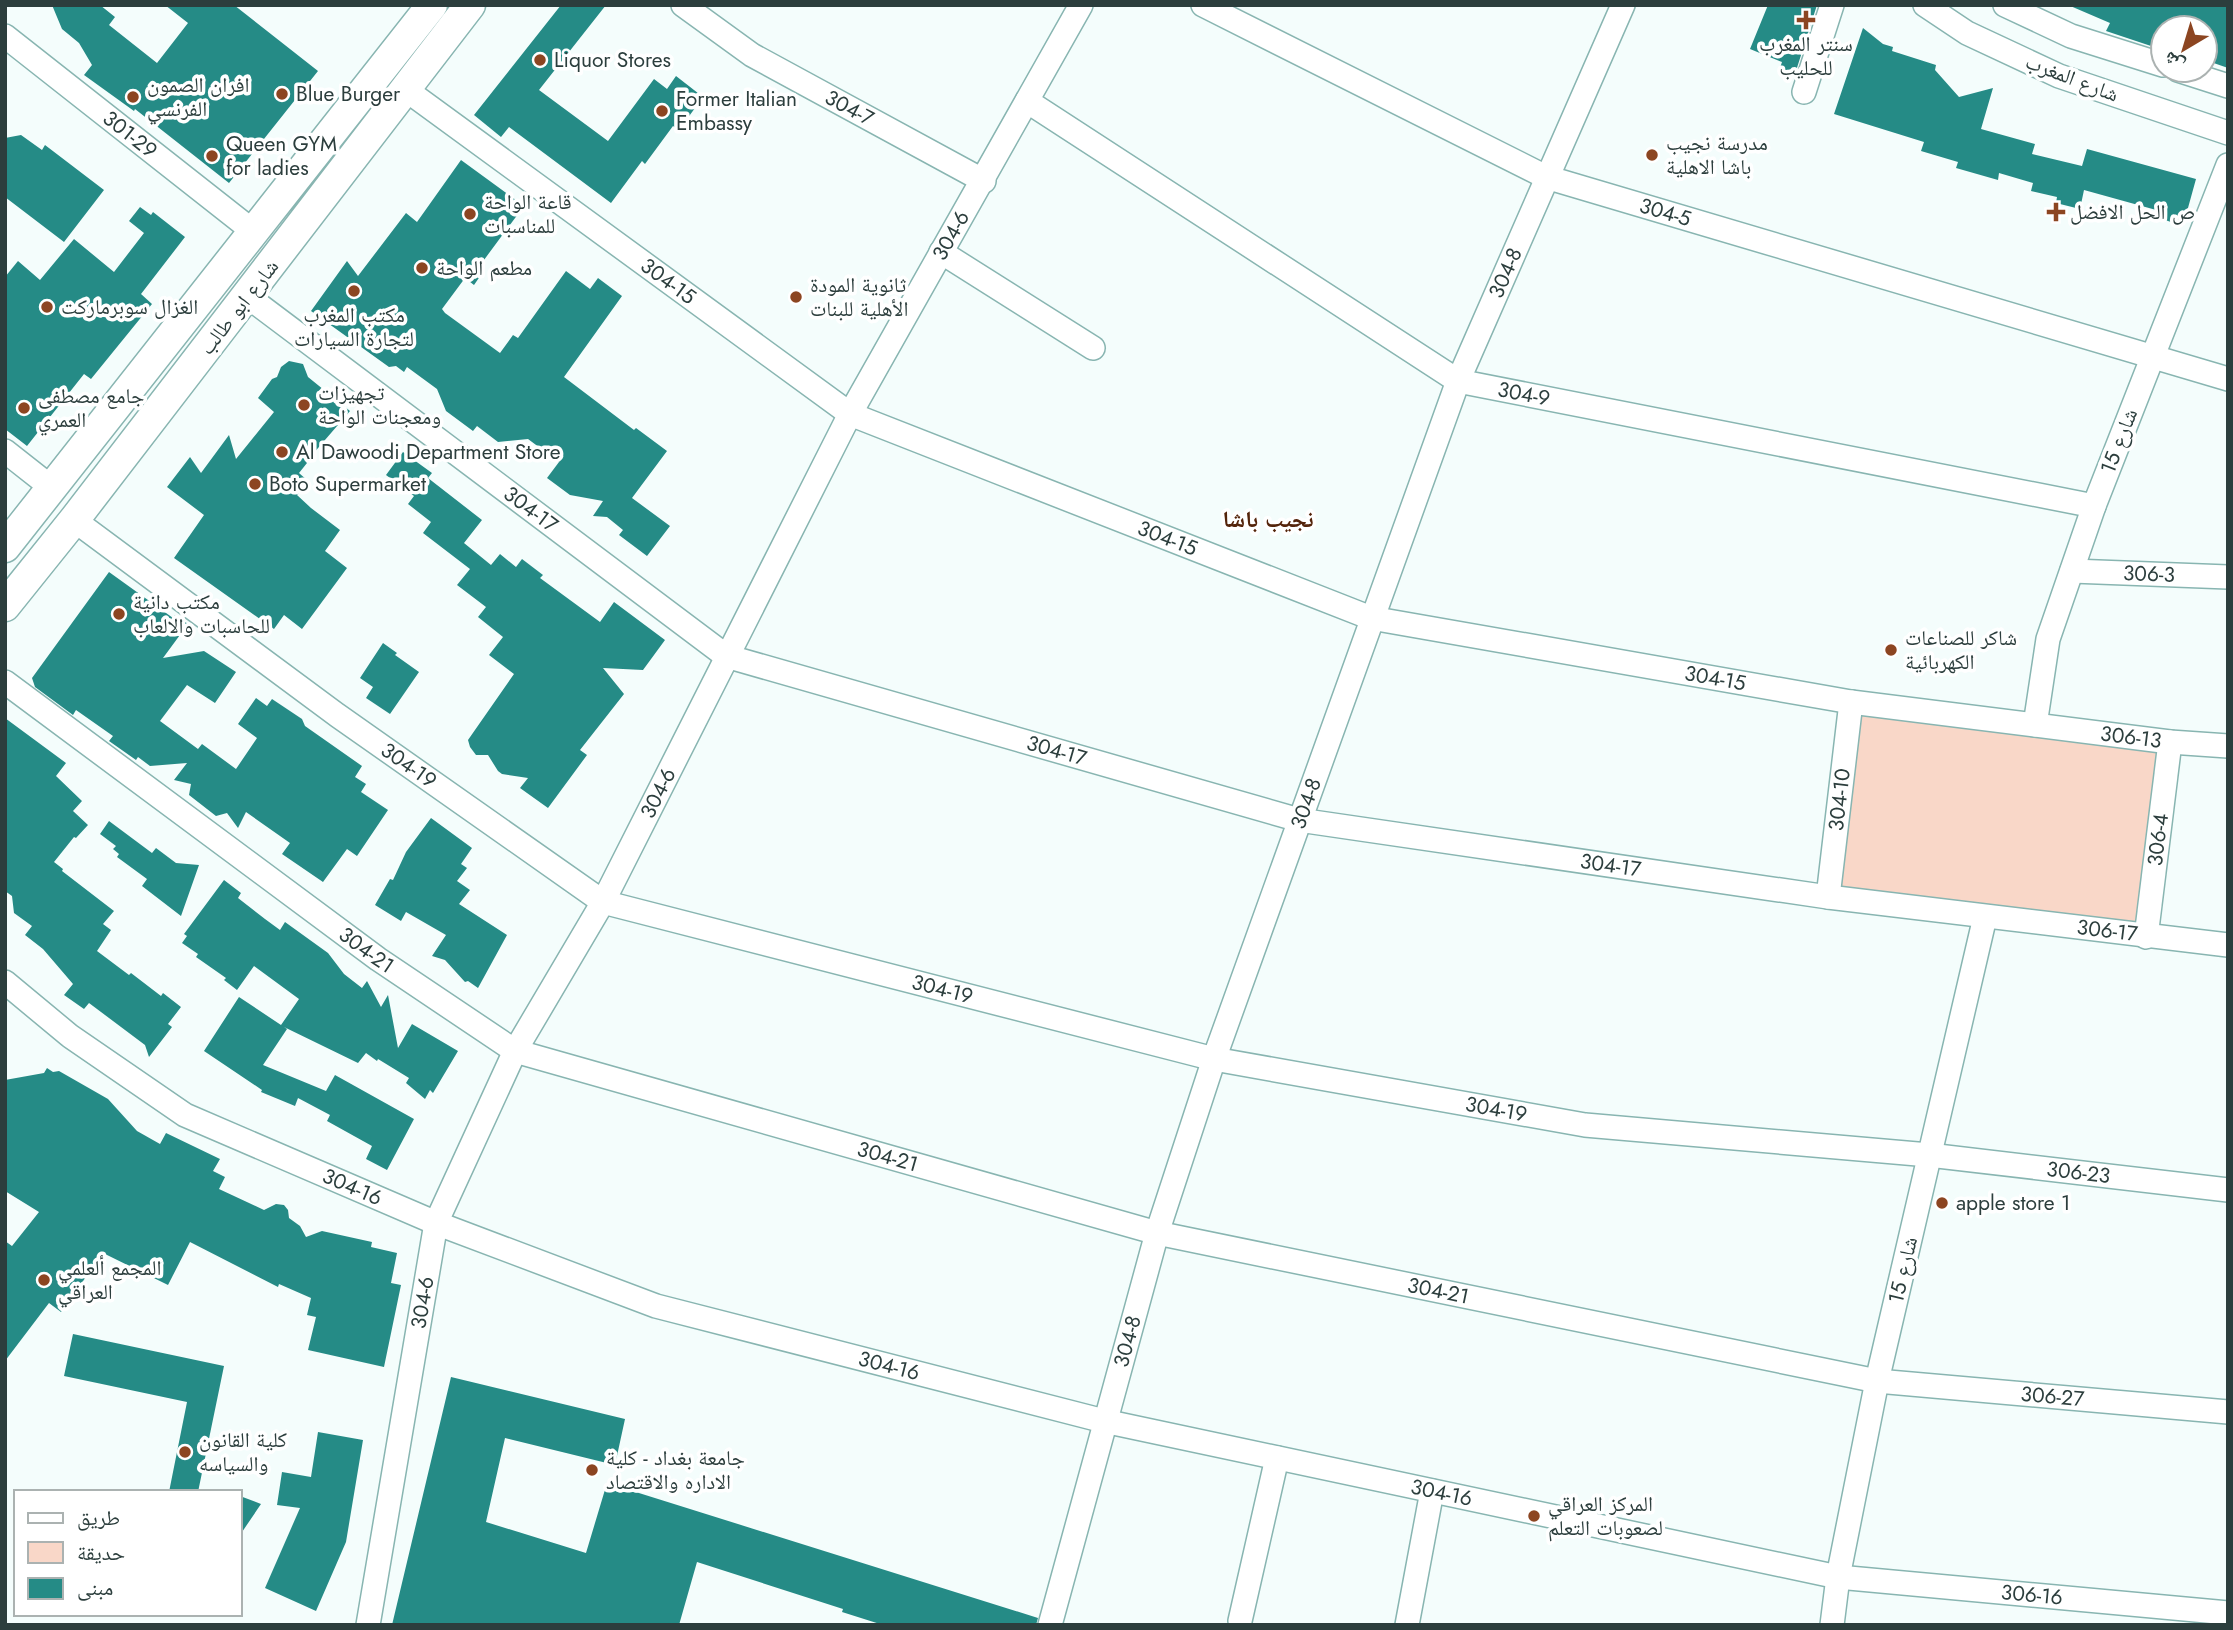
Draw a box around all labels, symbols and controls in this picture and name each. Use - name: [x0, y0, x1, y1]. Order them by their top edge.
- marker: سنتر المغرب للحليب: [1798, 12, 1814, 28]
- north arrow: [2149, 14, 2219, 84]
- place label: سنتر المغرب للحليب: [1759, 29, 1853, 83]
- place label: Liquor Stores: [554, 45, 671, 75]
- text: ش: [2158, 45, 2190, 79]
- street label: شارع المغرب: [2021, 46, 2123, 110]
- marker: Liquor Stores: [532, 52, 548, 68]
- place label: افران الصمون الفرنسي: [147, 70, 250, 125]
- place label: Blue Burger: [296, 79, 401, 109]
- street label: 304-7: [819, 82, 879, 133]
- place label: Former Italian Embassy: [676, 84, 797, 138]
- marker: Blue Burger: [274, 86, 290, 102]
- marker: افران الصمون الفرنسي: [125, 89, 141, 105]
- street label: 301-29: [96, 103, 164, 165]
- marker: Former Italian Embassy: [654, 103, 670, 119]
- place label: مدرسة نجيب باشا الاهلية: [1666, 128, 1768, 182]
- place label: Queen GYM for ladies: [226, 129, 337, 183]
- marker: مدرسة نجيب باشا الاهلية: [1644, 147, 1660, 163]
- marker: Queen GYM for ladies: [204, 148, 220, 164]
- place label: قاعة الواحة للمناسبات: [484, 187, 572, 241]
- street label: 304-5: [1636, 190, 1695, 234]
- place label: ص الحل الافضل: [2070, 197, 2195, 227]
- marker: ص الحل الافضل: [2048, 204, 2064, 220]
- street label: 304-6: [925, 205, 977, 266]
- marker: قاعة الواحة للمناسبات: [462, 206, 478, 222]
- street label: 304-8: [1481, 243, 1530, 303]
- street label: 304-15: [634, 251, 702, 312]
- street label: شارع ابو طالب: [192, 253, 286, 361]
- place label: مطعم الواحة: [436, 253, 532, 283]
- marker: مطعم الواحة: [414, 260, 430, 276]
- place label: ثانوية المودة الأهلية للبنات: [810, 270, 908, 324]
- marker: مكتب المغرب لتجارة السيارات: [346, 283, 362, 299]
- marker: ثانوية المودة الأهلية للبنات: [788, 289, 804, 305]
- place label: الغزال سوبرماركت: [61, 292, 198, 322]
- marker: الغزال سوبرماركت: [39, 299, 55, 315]
- place label: مكتب المغرب لتجارة السيارات: [294, 300, 414, 354]
- street label: 304-9: [1495, 374, 1553, 414]
- place label: تجهيزات ومعجنات الواحة: [318, 378, 441, 432]
- place label: جامع مصطفى العمري: [38, 381, 144, 436]
- marker: تجهيزات ومعجنات الواحة: [296, 397, 312, 413]
- marker: جامع مصطفى العمري: [16, 400, 32, 416]
- street label: شارع 15: [2093, 404, 2145, 478]
- place label: Al Dawoodi Department Store: [296, 437, 561, 467]
- marker: Al Dawoodi Department Store: [274, 444, 290, 460]
- place label: Boto Supermarket: [269, 469, 426, 499]
- marker: Boto Supermarket: [247, 476, 263, 492]
- street label: 304-17: [497, 479, 564, 540]
- district label: نجيب باشا: [1222, 502, 1314, 536]
- street label: 304-15: [1133, 513, 1202, 564]
- street label: 306-3: [2122, 558, 2176, 590]
- place label: مكتب دانية للحاسبات والالعاب: [133, 587, 270, 641]
- marker: مكتب دانية للحاسبات والالعاب: [111, 606, 127, 622]
- place label: شاكر للصناعات الكهربائية: [1905, 623, 2017, 677]
- marker: شاكر للصناعات الكهربائية: [1883, 642, 1899, 658]
- street label: 304-15: [1682, 658, 1748, 698]
- street label: 306-13: [2099, 718, 2163, 756]
- street label: 304-17: [1023, 728, 1090, 773]
- street label: 304-19: [375, 735, 443, 796]
- street label: 304-6: [633, 763, 683, 824]
- street label: 304-10: [1821, 767, 1858, 833]
- street label: 304-8: [1283, 774, 1329, 833]
- street label: 306-4: [2140, 812, 2176, 868]
- street label: 304-17: [1578, 846, 1643, 885]
- street label: 306-17: [2075, 912, 2139, 949]
- street label: 304-21: [332, 920, 400, 981]
- street label: 304-19: [909, 967, 976, 1011]
- street label: 304-19: [1463, 1089, 1529, 1129]
- street label: 304-21: [854, 1134, 922, 1180]
- street label: 306-23: [2045, 1154, 2112, 1191]
- street label: 304-16: [318, 1161, 387, 1213]
- place label: apple store 1: [1956, 1188, 2070, 1218]
- marker: apple store 1: [1934, 1195, 1950, 1211]
- street label: شارع 15: [1881, 1234, 1925, 1306]
- place label: المجمع ألعلمي العراقي: [58, 1253, 162, 1308]
- street label: 304-21: [1405, 1270, 1472, 1312]
- marker: المجمع ألعلمي العراقي: [36, 1272, 52, 1288]
- street label: 304-6: [403, 1274, 442, 1331]
- street label: 304-8: [1106, 1312, 1149, 1371]
- street label: 304-16: [855, 1344, 923, 1388]
- street label: 306-27: [2019, 1379, 2085, 1414]
- place label: كلية القانون والسياسه: [199, 1425, 287, 1479]
- place label: جامعة بغداد - كلية الاداره والاقتصاد: [606, 1443, 745, 1497]
- marker: كلية القانون والسياسه: [177, 1444, 193, 1460]
- marker: جامعة بغداد - كلية الاداره والاقتصاد: [584, 1462, 600, 1478]
- street label: 304-16: [1408, 1472, 1475, 1514]
- place label: المركز العراقي لصعوبات التعلم: [1548, 1489, 1663, 1543]
- legend: [14, 1490, 242, 1616]
- text: طريق: [77, 1503, 120, 1533]
- marker: المركز العراقي لصعوبات التعلم: [1526, 1508, 1542, 1524]
- text: حديقة: [77, 1538, 125, 1568]
- text: مبنى: [77, 1573, 113, 1603]
- street label: 306-16: [2000, 1577, 2064, 1613]

